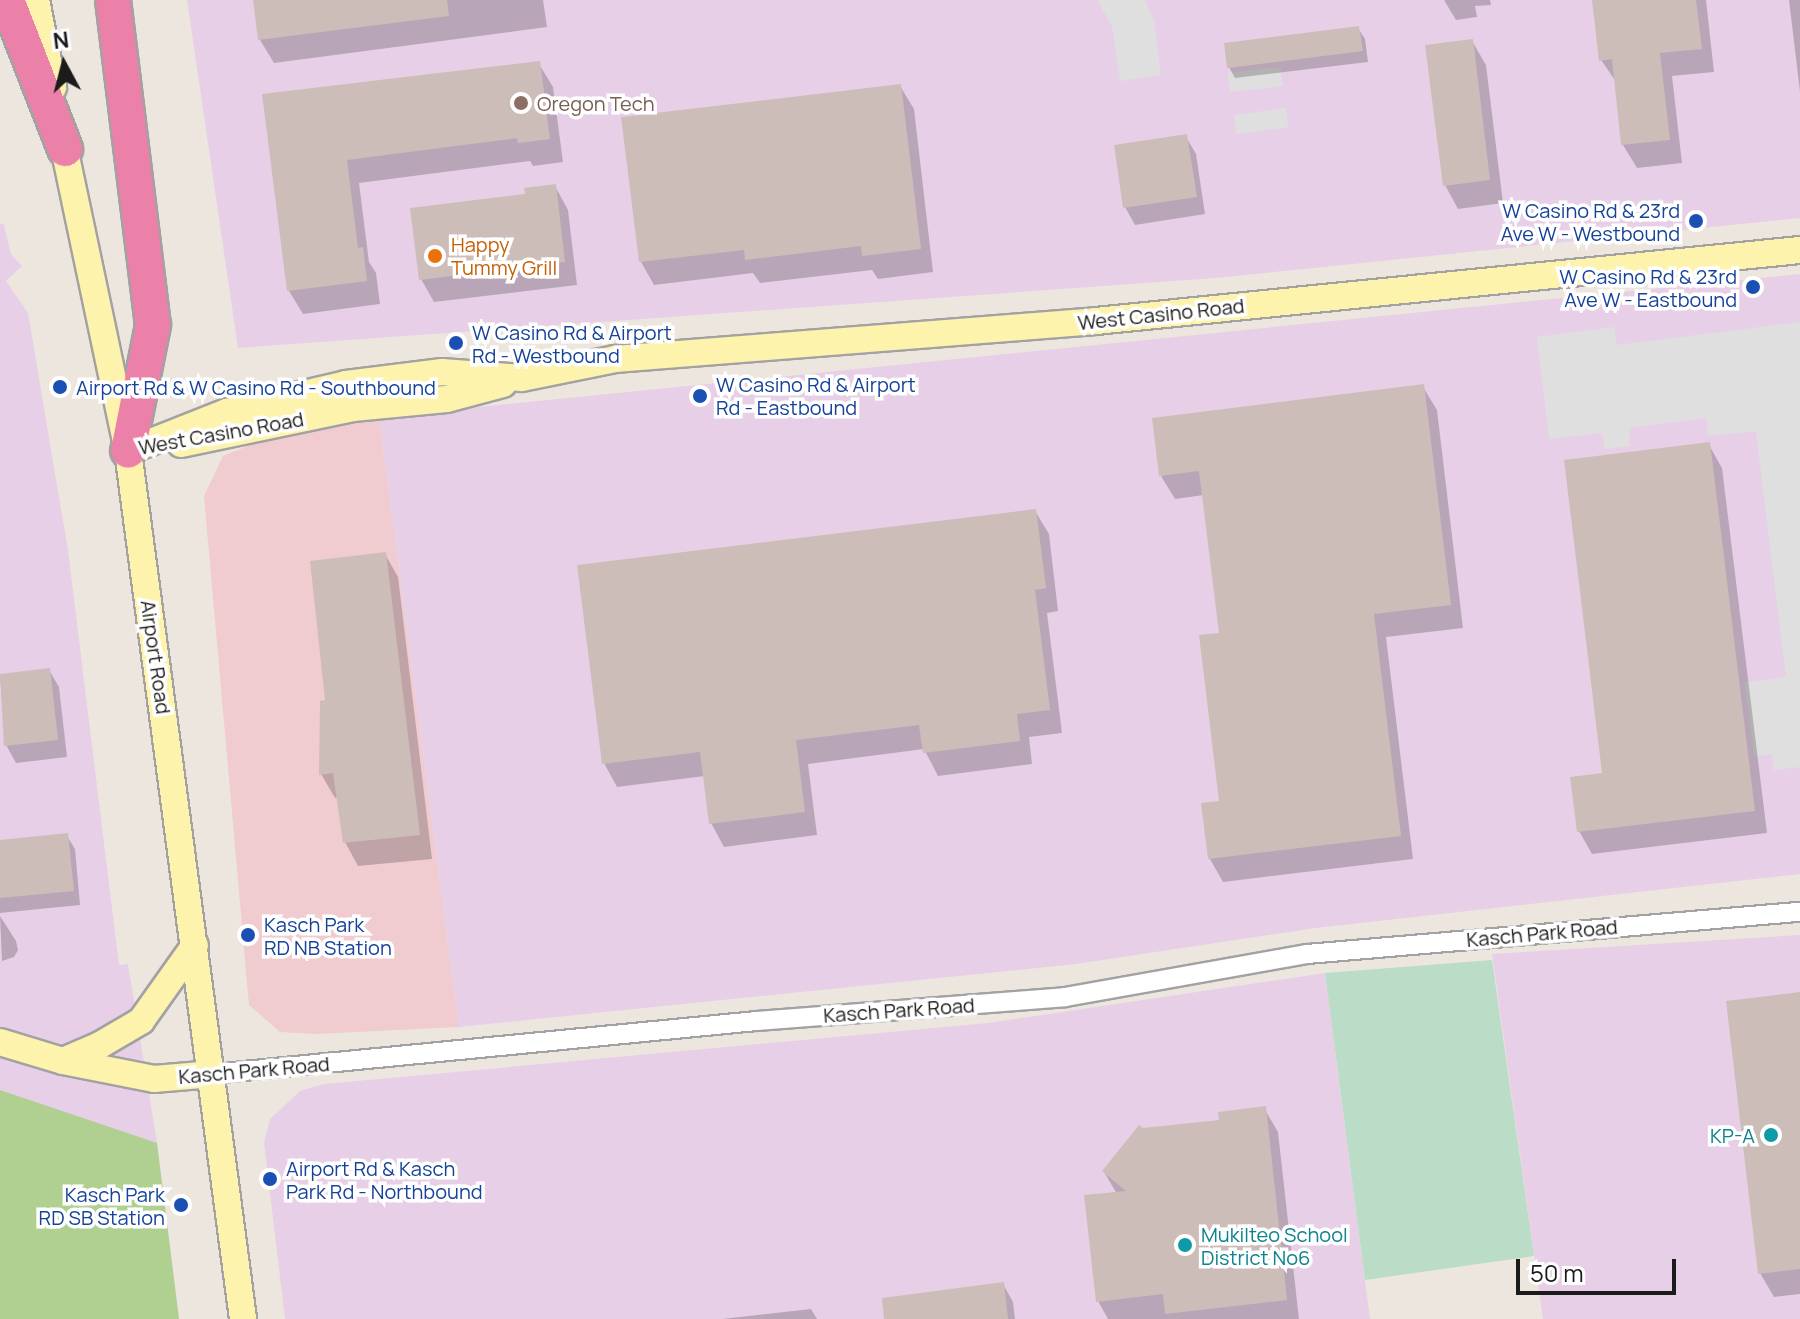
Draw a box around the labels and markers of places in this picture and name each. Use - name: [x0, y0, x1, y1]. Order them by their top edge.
- place label: Oregon Tech: [537, 91, 655, 115]
- marker: Oregon Tech: [512, 94, 530, 112]
- place label: W Casino Rd & 23rd Ave W - Westbound: [1501, 198, 1680, 245]
- marker: W Casino Rd & 23rd Ave W - Westbound: [1687, 212, 1705, 230]
- place label: Happy Tummy Grill: [451, 232, 557, 279]
- marker: Happy Tummy Grill: [426, 247, 444, 265]
- place label: W Casino Rd & 23rd Ave W - Eastbound: [1559, 264, 1737, 311]
- marker: W Casino Rd & 23rd Ave W - Eastbound: [1744, 278, 1762, 296]
- place label: W Casino Rd & Airport Rd - Westbound: [472, 320, 672, 367]
- marker: W Casino Rd & Airport Rd - Westbound: [447, 334, 465, 352]
- place label: W Casino Rd & Airport Rd - Eastbound: [716, 372, 916, 419]
- place label: Airport Rd & W Casino Rd - Southbound: [76, 375, 436, 399]
- marker: Airport Rd & W Casino Rd - Southbound: [51, 378, 69, 396]
- marker: W Casino Rd & Airport Rd - Eastbound: [691, 387, 709, 405]
- place label: Kasch Park RD NB Station: [264, 912, 392, 959]
- marker: Kasch Park RD NB Station: [239, 926, 257, 944]
- place label: KP-A: [1710, 1123, 1755, 1147]
- marker: KP-A: [1762, 1126, 1780, 1144]
- place label: Airport Rd & Kasch Park Rd - Northbound: [286, 1156, 483, 1203]
- marker: Airport Rd & Kasch Park Rd - Northbound: [261, 1170, 279, 1188]
- place label: Kasch Park RD SB Station: [39, 1182, 165, 1229]
- marker: Kasch Park RD SB Station: [172, 1196, 190, 1214]
- place label: Mukilteo School District No6: [1201, 1222, 1348, 1269]
- marker: Mukilteo School District No6: [1176, 1236, 1194, 1254]

